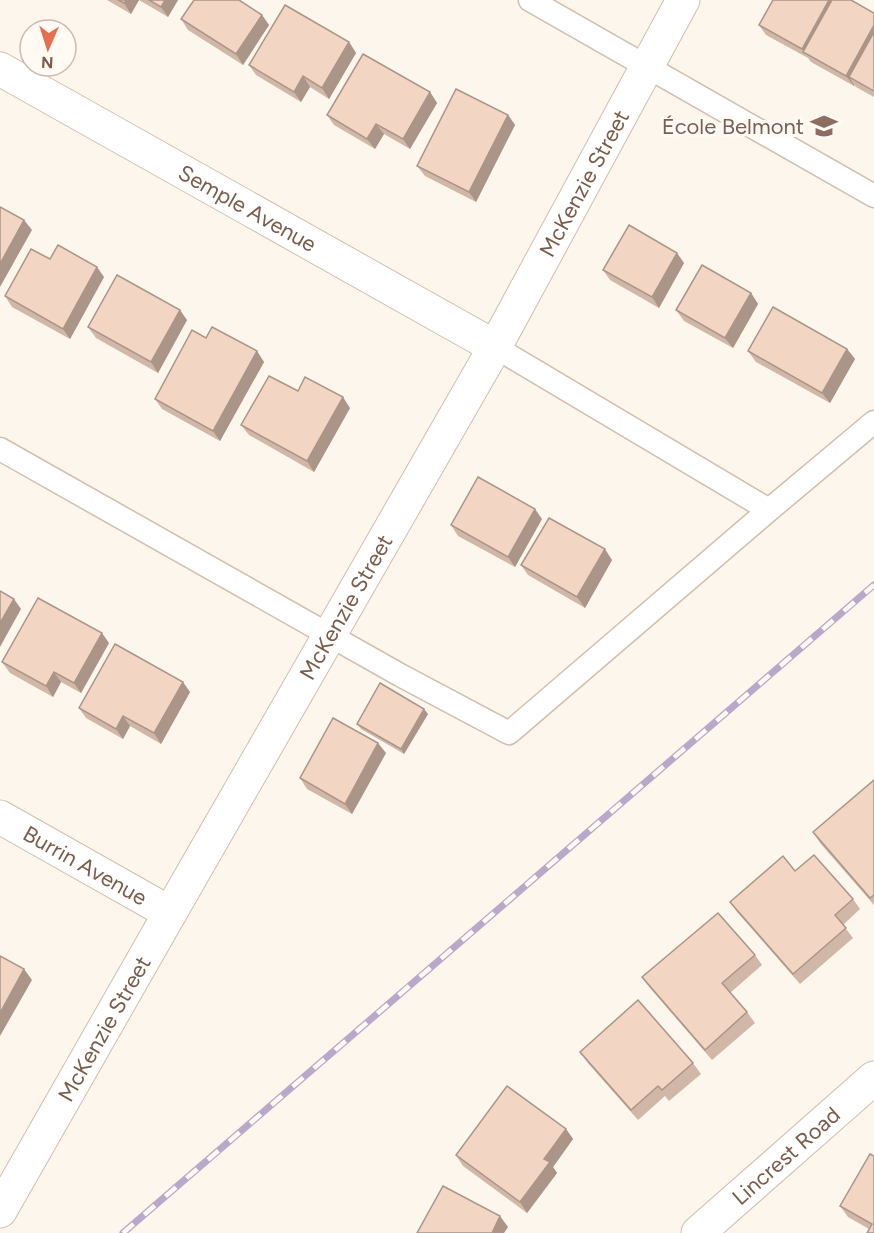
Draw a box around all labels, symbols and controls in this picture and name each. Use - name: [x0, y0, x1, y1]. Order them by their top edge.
- north arrow: [18, 18, 78, 78]
- text: N: [41, 53, 54, 72]
- street label: McKenzie Street: [533, 105, 635, 262]
- school or university icon: École Belmont: [809, 111, 839, 141]
- place label: École Belmont: [662, 113, 804, 140]
- street label: Semple Avenue: [174, 159, 321, 258]
- street label: McKenzie Street: [294, 530, 398, 685]
- street label: Burrin Avenue: [18, 820, 152, 911]
- street label: McKenzie Street: [52, 951, 157, 1106]
- street label: Lincrest Road: [727, 1101, 846, 1211]

